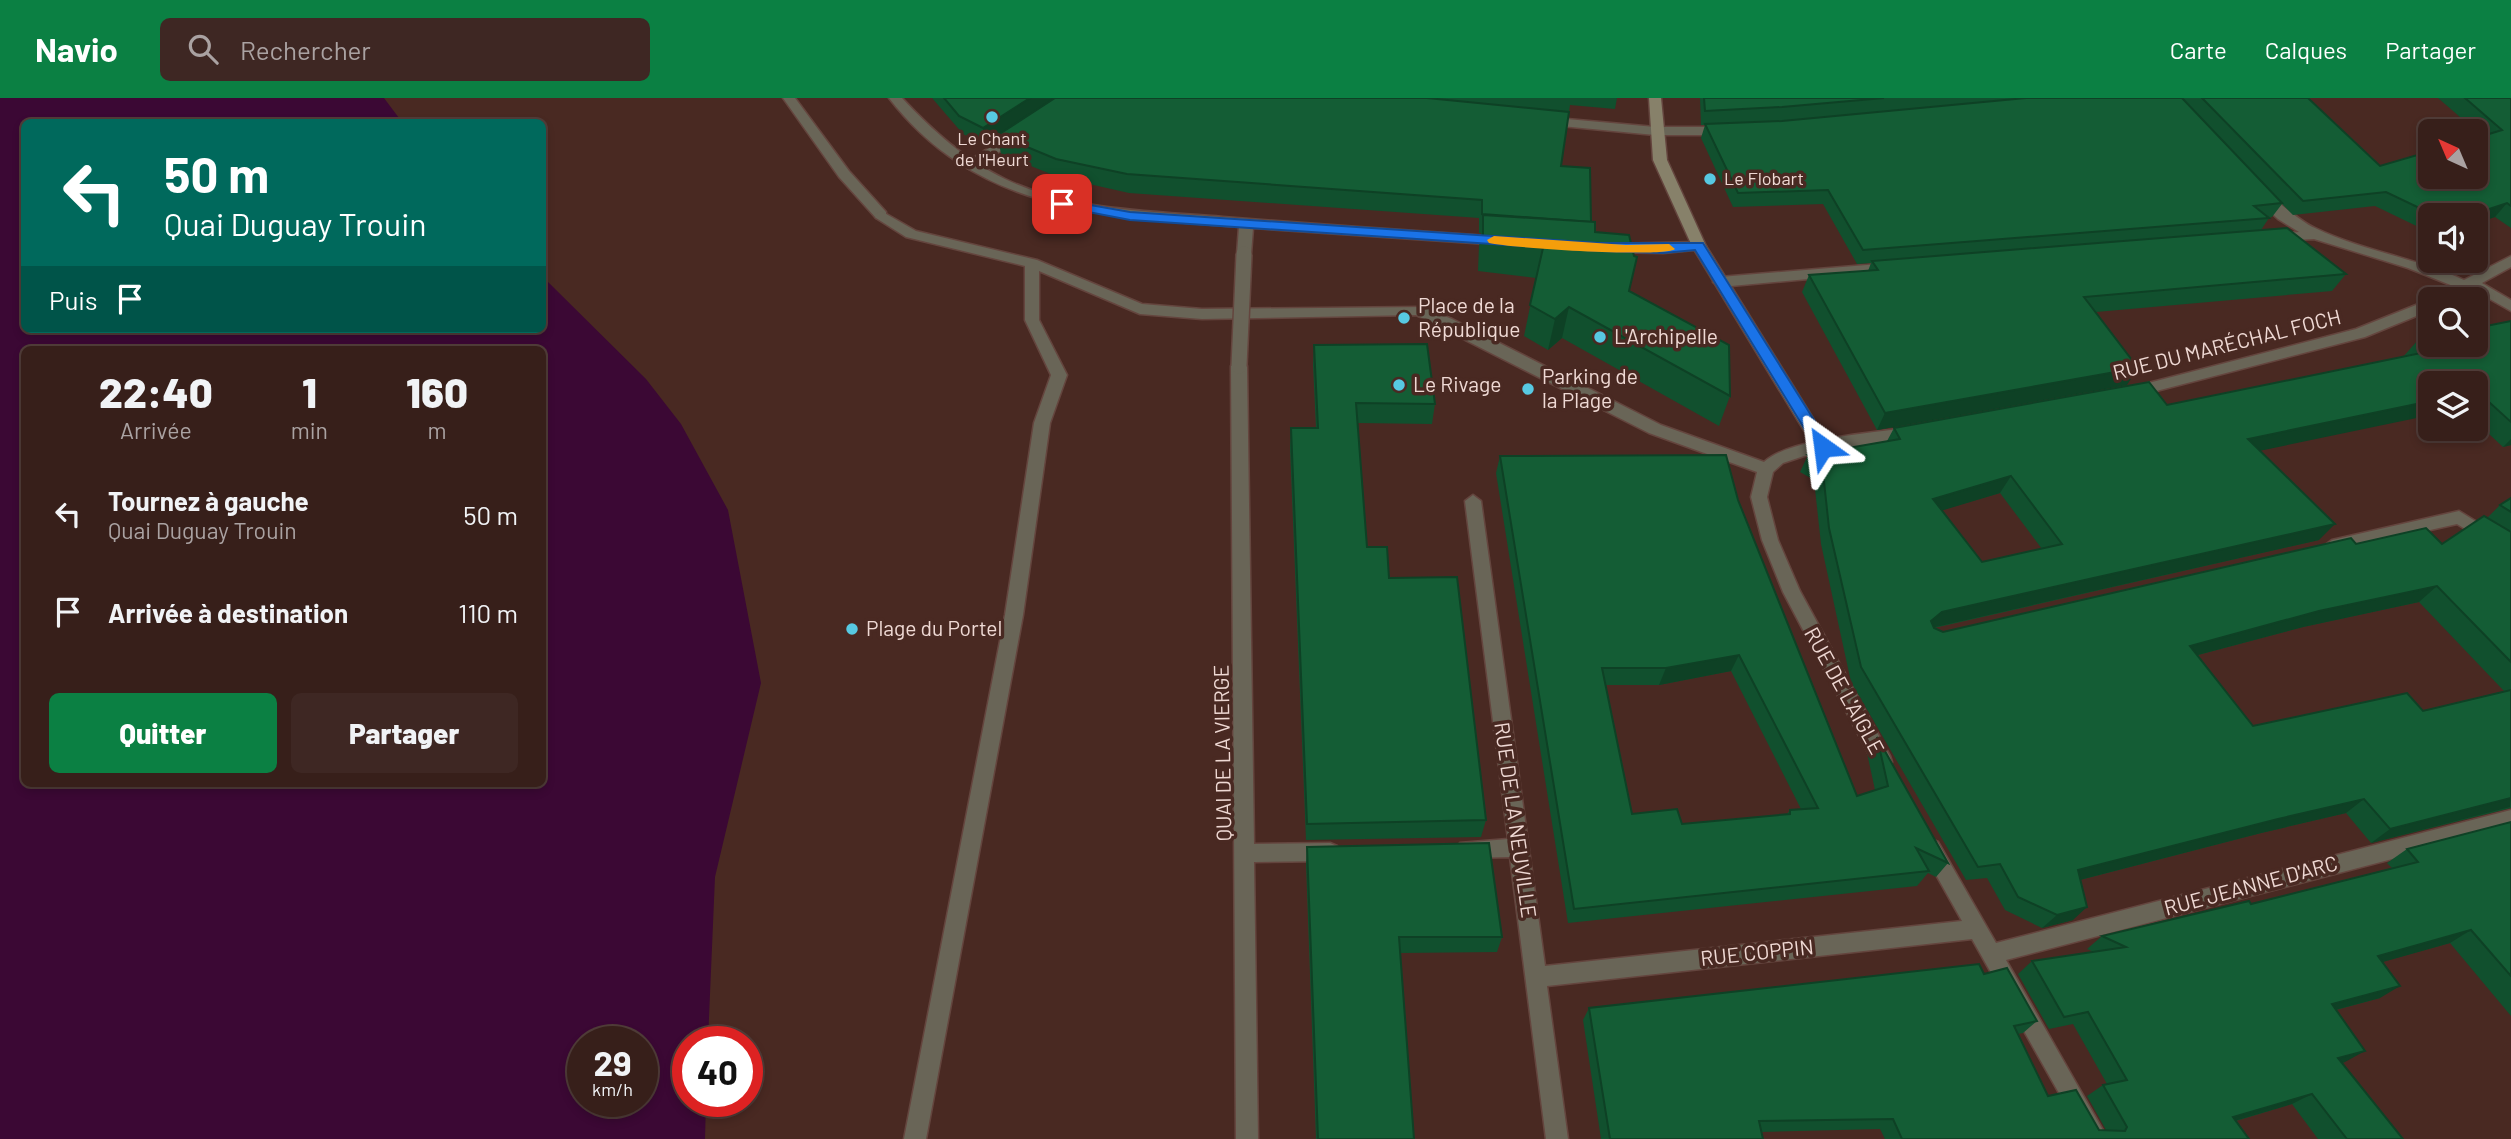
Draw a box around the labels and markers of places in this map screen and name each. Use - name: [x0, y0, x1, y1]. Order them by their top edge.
- marker: Le Chant de l'Heurt: [984, 109, 1000, 125]
- place label: Le Chant de l'Heurt: [955, 127, 1029, 170]
- place label: Le Flobart: [1724, 167, 1804, 189]
- marker: Le Flobart: [1702, 171, 1718, 187]
- pin: [1032, 174, 1092, 234]
- place label: Place de la République: [1418, 292, 1521, 341]
- marker: Place de la République: [1396, 310, 1412, 326]
- place label: L'Archipelle: [1614, 323, 1718, 348]
- marker: L'Archipelle: [1592, 329, 1608, 345]
- place label: Parking de la Plage: [1542, 363, 1638, 412]
- place label: Le Rivage: [1413, 371, 1501, 396]
- marker: Le Rivage: [1391, 377, 1407, 393]
- marker: Parking de la Plage: [1520, 381, 1536, 397]
- place label: Plage du Portel: [866, 615, 1002, 640]
- marker: Plage du Portel: [844, 621, 860, 637]

